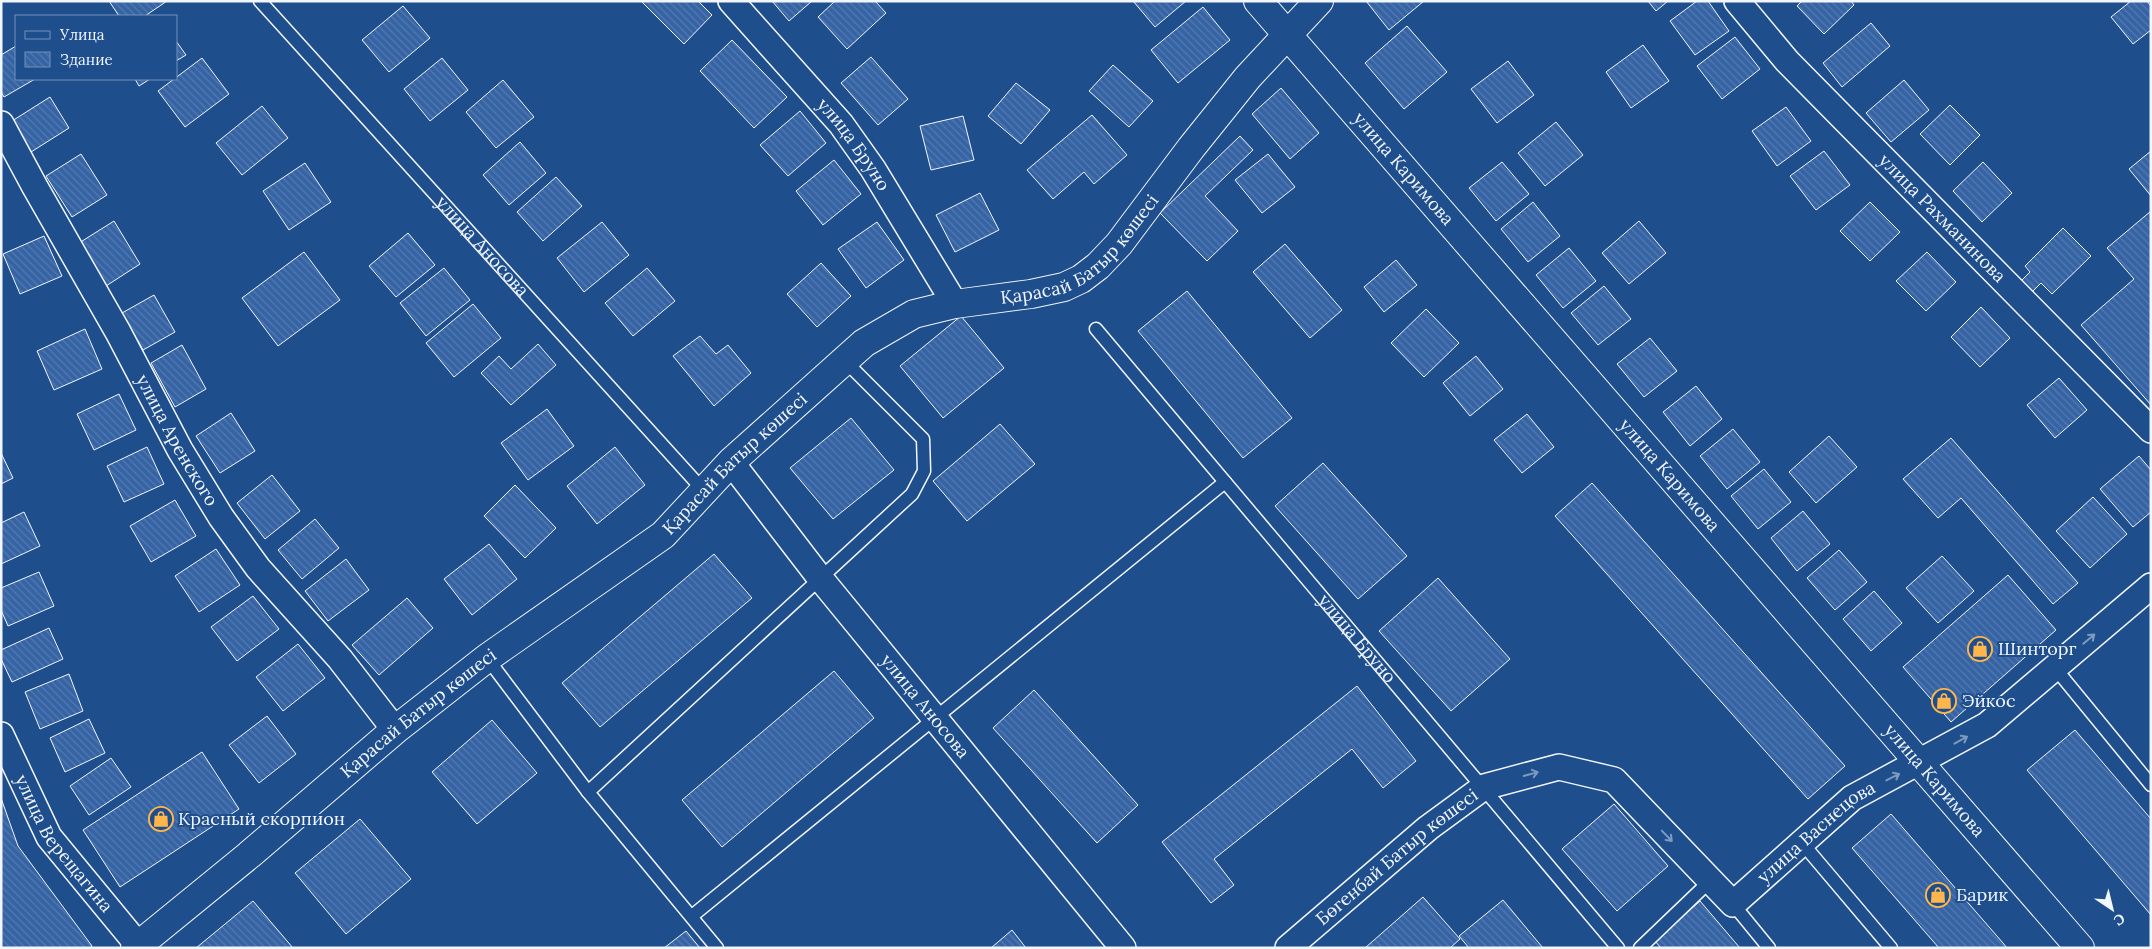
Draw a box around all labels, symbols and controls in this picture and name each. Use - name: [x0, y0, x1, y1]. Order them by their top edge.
- legend: [15, 15, 178, 80]
- text: Улица: [59, 25, 105, 44]
- text: Здание: [60, 50, 113, 69]
- street label: улица Бруно: [812, 93, 895, 195]
- street label: улица Каримова: [1348, 107, 1459, 230]
- street label: улица Рахманинова: [1874, 149, 2011, 287]
- street label: Қарасай Батыр көшесі: [999, 190, 1163, 309]
- street label: улица Аносова: [431, 191, 534, 301]
- street label: улица Аренского: [131, 370, 224, 510]
- street label: Қарасай Батыр көшесі: [657, 387, 812, 540]
- street label: улица Каримова: [1615, 414, 1725, 536]
- street label: улица Бруно: [1313, 589, 1402, 688]
- one-way arrow: [2082, 634, 2095, 645]
- shop icon: Шинторг: [1967, 636, 1993, 662]
- place label: Шинторг: [1998, 637, 2077, 660]
- street label: Қарасай Батыр көшесі: [335, 643, 501, 783]
- street label: улица Аносова: [876, 649, 975, 763]
- shop icon: Эйкос: [1931, 688, 1957, 714]
- place label: Эйкос: [1962, 689, 2015, 712]
- street label: улица Каримова: [1879, 719, 1990, 841]
- one-way arrow: [1954, 735, 1969, 745]
- one-way arrow: [1523, 769, 1539, 778]
- street label: улица Верещагина: [10, 771, 118, 917]
- one-way arrow: [1886, 772, 1901, 782]
- street label: улица Васнецова: [1752, 776, 1879, 888]
- street label: Бөгенбай Батыр көшесі: [1311, 783, 1482, 930]
- shop icon: Красный скорпион: [148, 806, 174, 832]
- place label: Красный скорпион: [178, 807, 345, 830]
- one-way arrow: [1661, 829, 1673, 842]
- shop icon: Барик: [1925, 882, 1951, 908]
- place label: Барик: [1956, 883, 2009, 906]
- north arrow: [2087, 884, 2137, 934]
- text: С: [2110, 910, 2129, 930]

